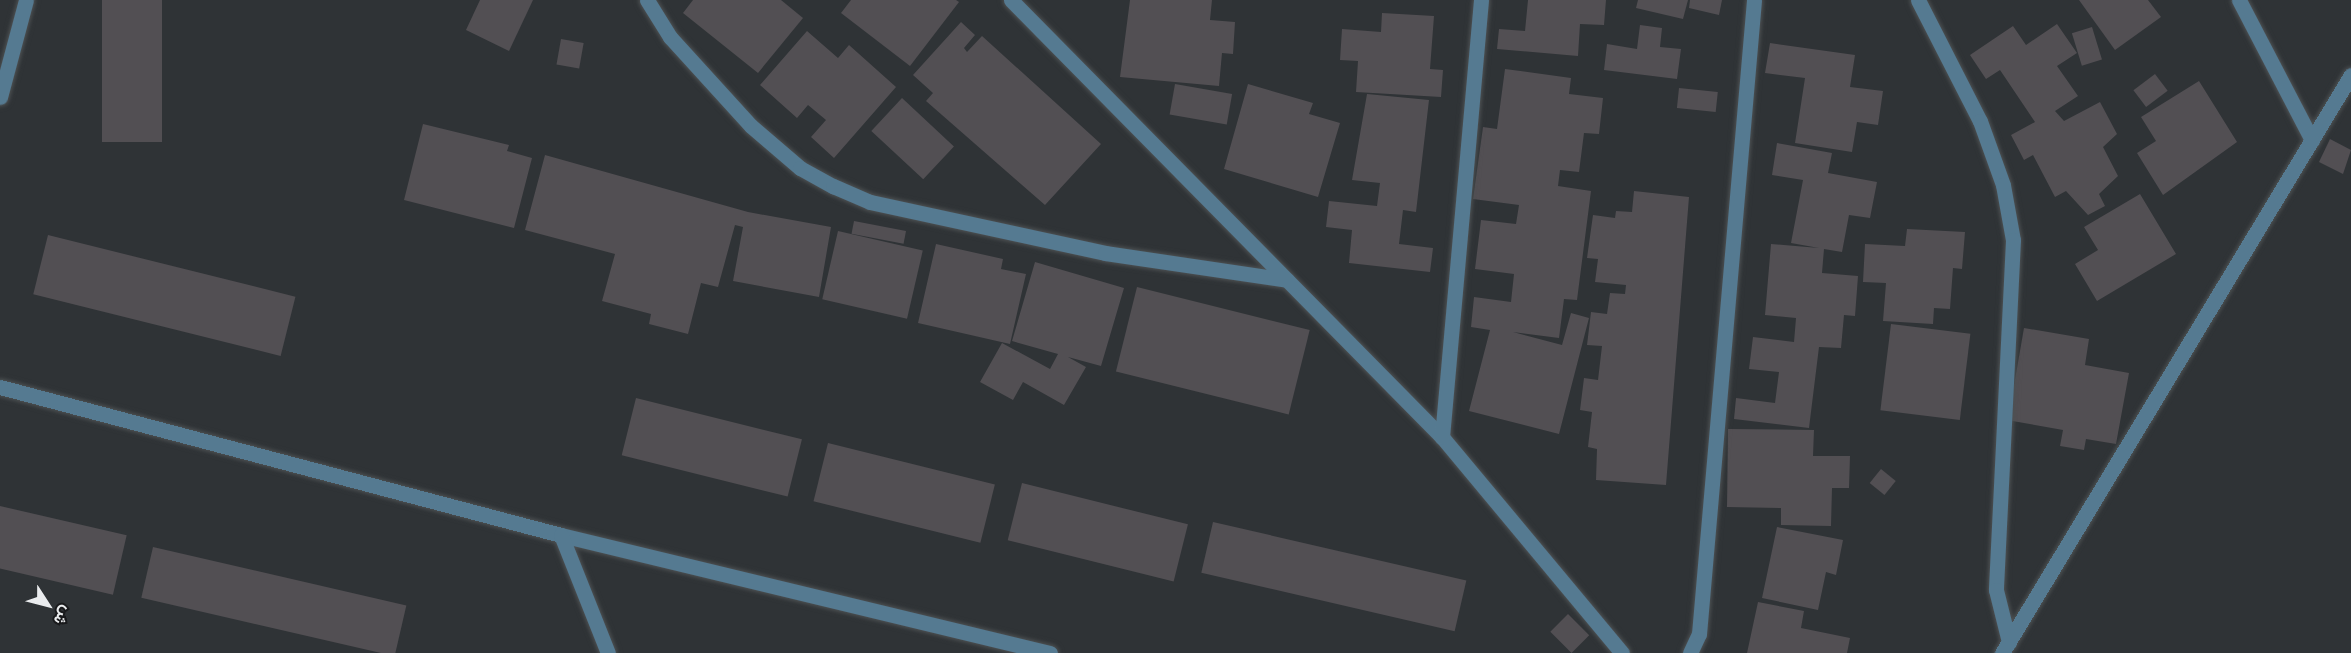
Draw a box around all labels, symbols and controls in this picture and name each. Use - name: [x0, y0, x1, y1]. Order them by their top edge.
- north arrow: [18, 575, 78, 635]
- text: ش: [49, 602, 77, 630]

